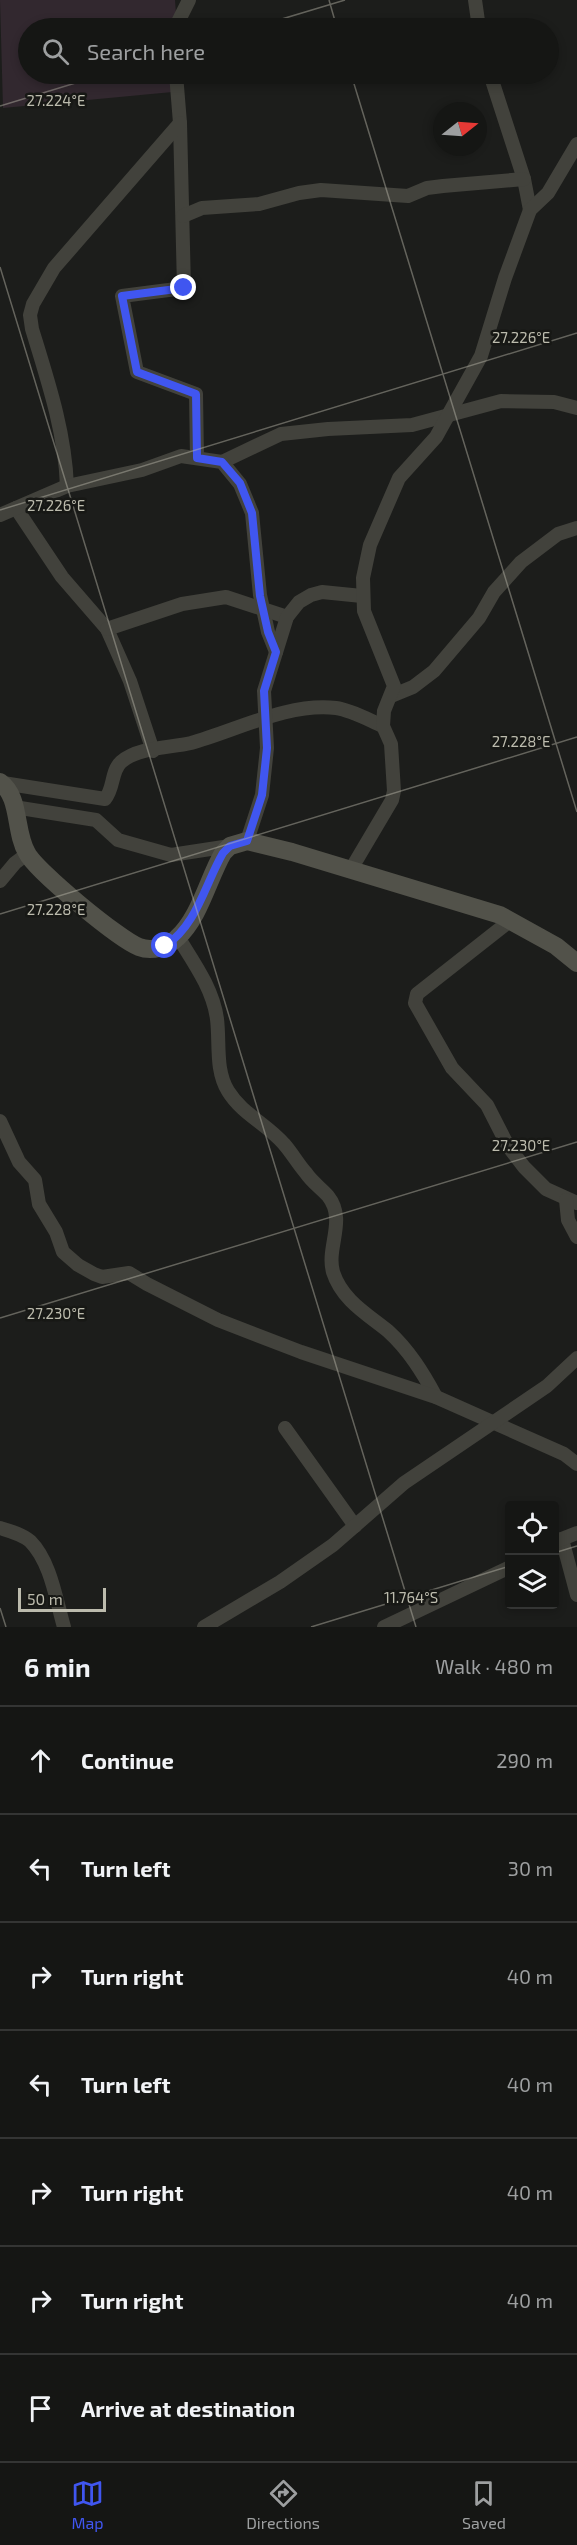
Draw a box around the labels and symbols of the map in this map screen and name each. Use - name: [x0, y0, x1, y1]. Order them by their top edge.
- text: 27.224°E: [27, 91, 85, 109]
- north arrow: [433, 102, 487, 156]
- route end: [170, 274, 196, 300]
- text: 27.226°E: [492, 328, 550, 346]
- text: 27.226°E: [27, 496, 85, 514]
- text: 27.228°E: [492, 732, 550, 750]
- text: 27.228°E: [27, 900, 85, 918]
- route start: [151, 932, 177, 958]
- text: 27.230°E: [492, 1136, 550, 1154]
- text: 27.230°E: [27, 1304, 85, 1322]
- scale bar: [18, 1585, 106, 1612]
- text: 11.764°S: [384, 1588, 438, 1606]

